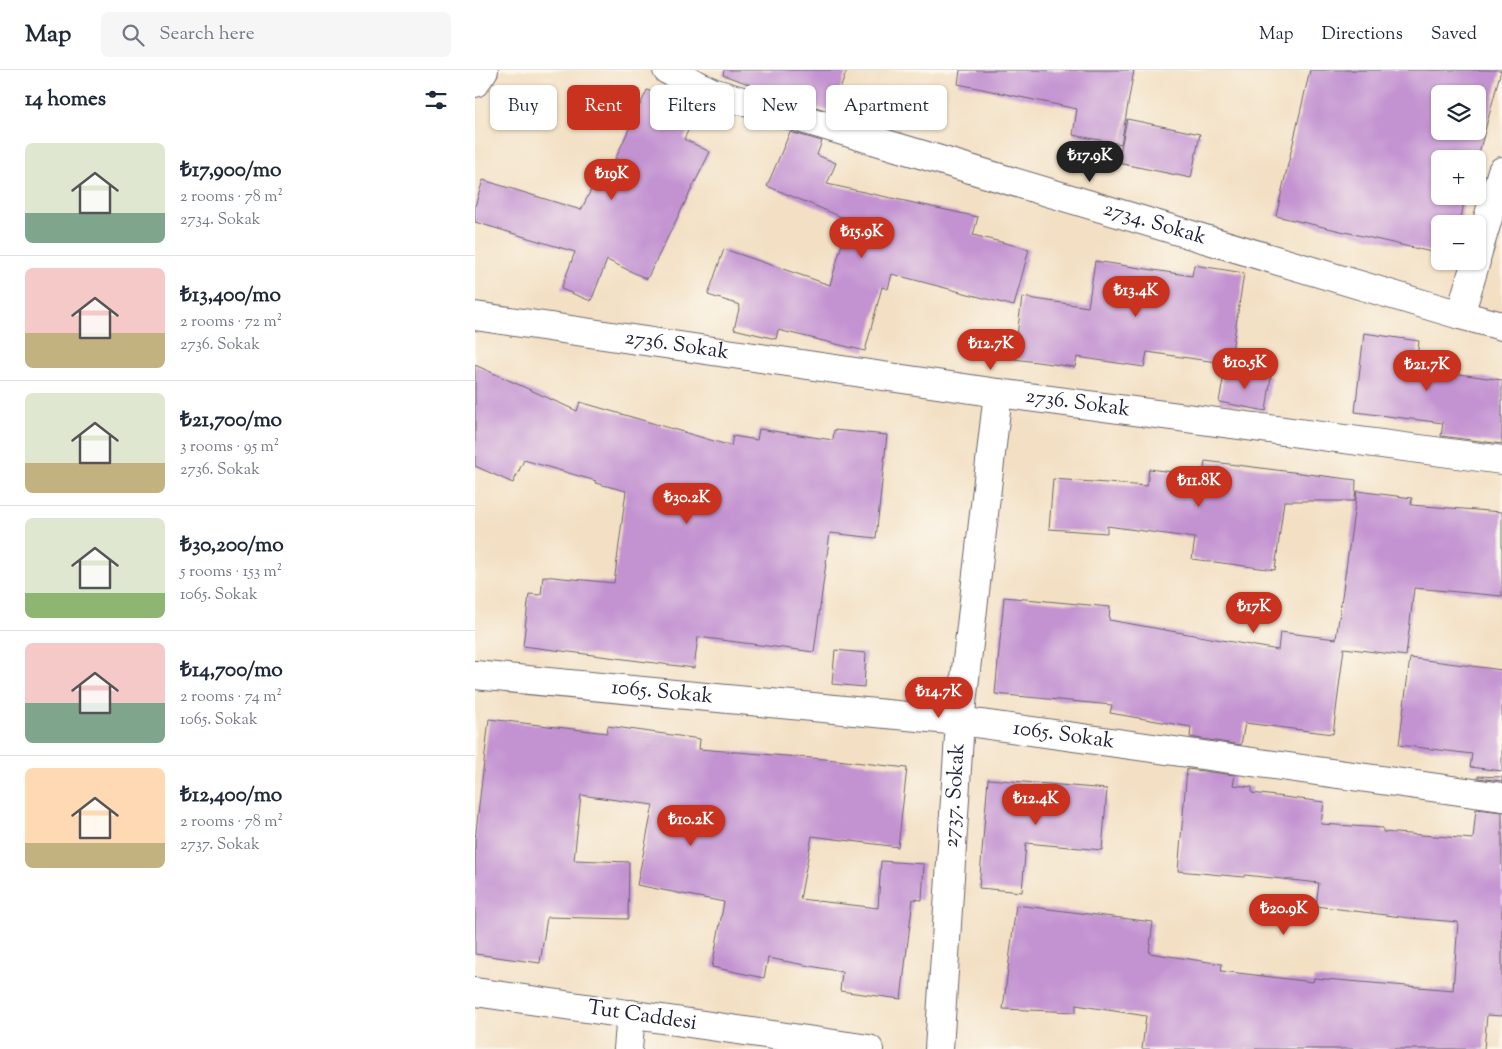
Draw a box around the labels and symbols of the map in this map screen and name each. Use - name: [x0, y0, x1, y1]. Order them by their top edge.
- pin: ₺17.9K: [1049, 140, 1131, 183]
- pin: ₺19K: [582, 158, 642, 201]
- street label: 2734. Sokak: [1100, 194, 1210, 254]
- pin: ₺15.9K: [821, 216, 903, 259]
- pin: ₺13.4K: [1095, 276, 1177, 318]
- street label: 2736. Sokak: [623, 323, 731, 368]
- pin: ₺12.7K: [950, 328, 1032, 371]
- pin: ₺10.5K: [1204, 348, 1286, 390]
- pin: ₺21.7K: [1386, 350, 1468, 392]
- street label: 2736. Sokak: [1024, 382, 1132, 425]
- pin: ₺11.8K: [1158, 466, 1240, 508]
- pin: ₺30.2K: [646, 482, 728, 525]
- pin: ₺17K: [1224, 592, 1284, 634]
- street label: 1065. Sokak: [610, 673, 715, 713]
- pin: ₺14.7K: [898, 676, 980, 719]
- street label: 1065. Sokak: [1011, 714, 1117, 758]
- street label: 2737. Sokak: [937, 742, 974, 849]
- pin: ₺12.4K: [995, 784, 1077, 826]
- pin: ₺10.2K: [650, 804, 732, 847]
- pin: ₺20.9K: [1243, 894, 1325, 936]
- street label: Tut Caddesi: [586, 993, 699, 1039]

